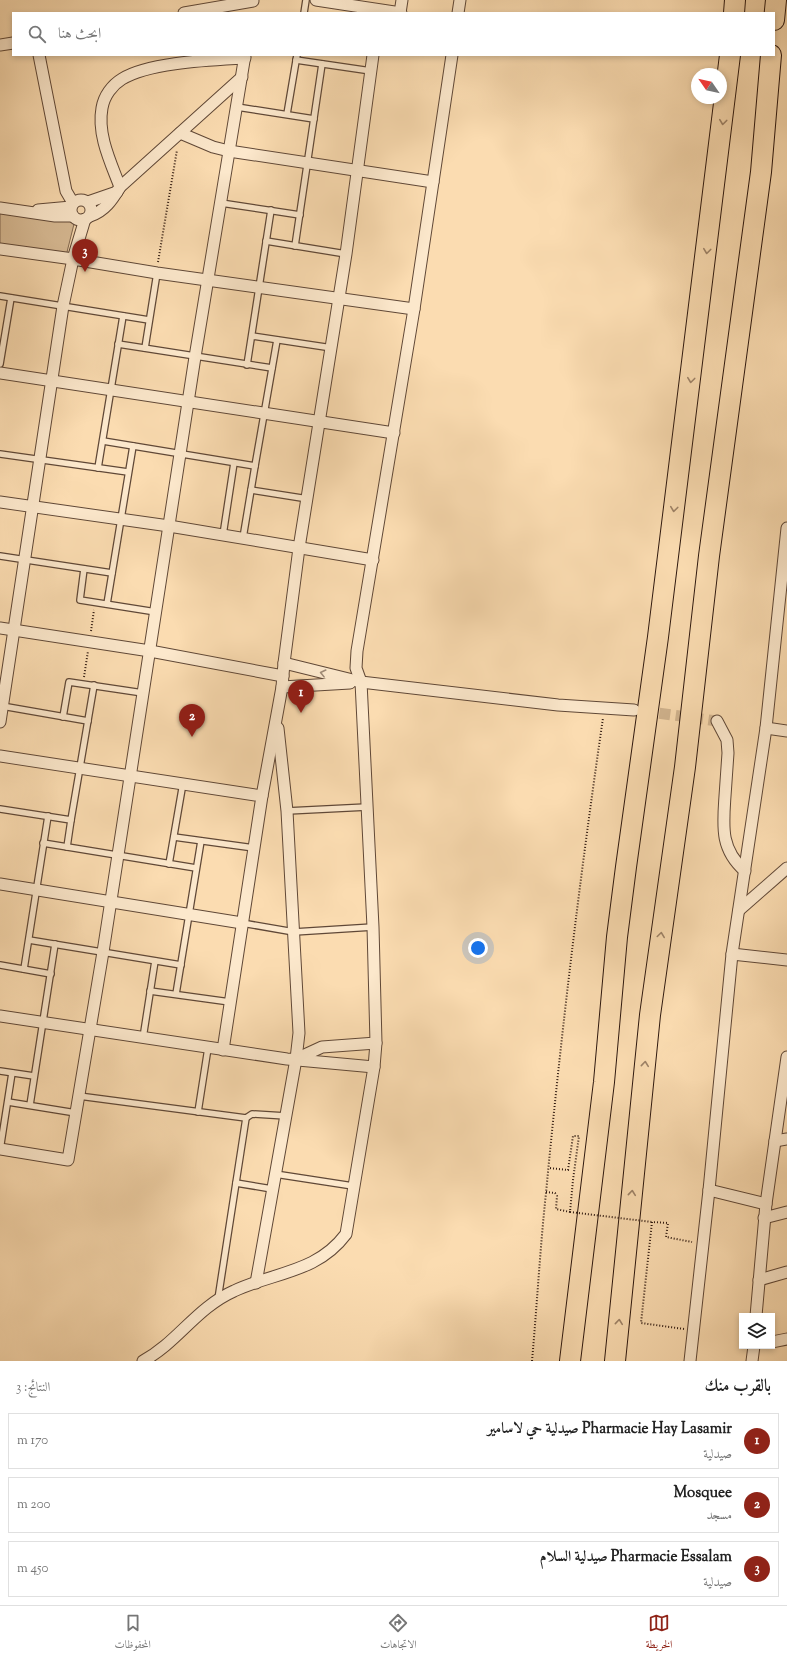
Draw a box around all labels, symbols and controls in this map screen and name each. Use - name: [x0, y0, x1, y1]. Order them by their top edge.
- search box: [12, 12, 775, 56]
- icon: search: [26, 23, 48, 45]
- text: ابحث هنا: [58, 24, 101, 45]
- north arrow: [691, 68, 727, 104]
- one-way arrow: [718, 119, 727, 125]
- pin: 3: [72, 239, 98, 272]
- one-way arrow: [703, 248, 712, 254]
- one-way arrow: [687, 377, 696, 383]
- one-way arrow: [670, 506, 679, 512]
- one-way arrow: [320, 669, 327, 678]
- pin: 1: [288, 680, 314, 713]
- pin: 2: [179, 704, 205, 737]
- one-way arrow: [656, 932, 665, 938]
- your location: [468, 938, 488, 958]
- one-way arrow: [641, 1061, 650, 1067]
- one-way arrow: [628, 1190, 637, 1196]
- map controls: [739, 1313, 775, 1349]
- button: layers: [739, 1313, 775, 1349]
- one-way arrow: [614, 1319, 623, 1325]
- text: بالقرب منك: [705, 1375, 771, 1399]
- text: النتائج: 3: [16, 1379, 50, 1397]
- text: Pharmacie Hay Lasamir صيدلية حي لاسامير: [487, 1419, 732, 1440]
- text: 170 m: [17, 1432, 48, 1450]
- text: 1: [755, 1432, 759, 1450]
- text: صيدلية: [703, 1446, 732, 1464]
- text: Mosquee: [673, 1483, 732, 1504]
- text: 200 m: [17, 1496, 50, 1514]
- text: 2: [754, 1496, 760, 1514]
- text: مسجد: [706, 1507, 732, 1525]
- text: Pharmacie Essalam صيدلية السلام: [540, 1547, 732, 1568]
- text: 450 m: [17, 1560, 48, 1578]
- text: 3: [754, 1560, 760, 1578]
- text: صيدلية: [703, 1574, 732, 1592]
- tab: المحفوظات: [115, 1612, 151, 1655]
- tab: الاتجاهات: [380, 1612, 417, 1655]
- tab: الخريطة: [646, 1612, 672, 1655]

